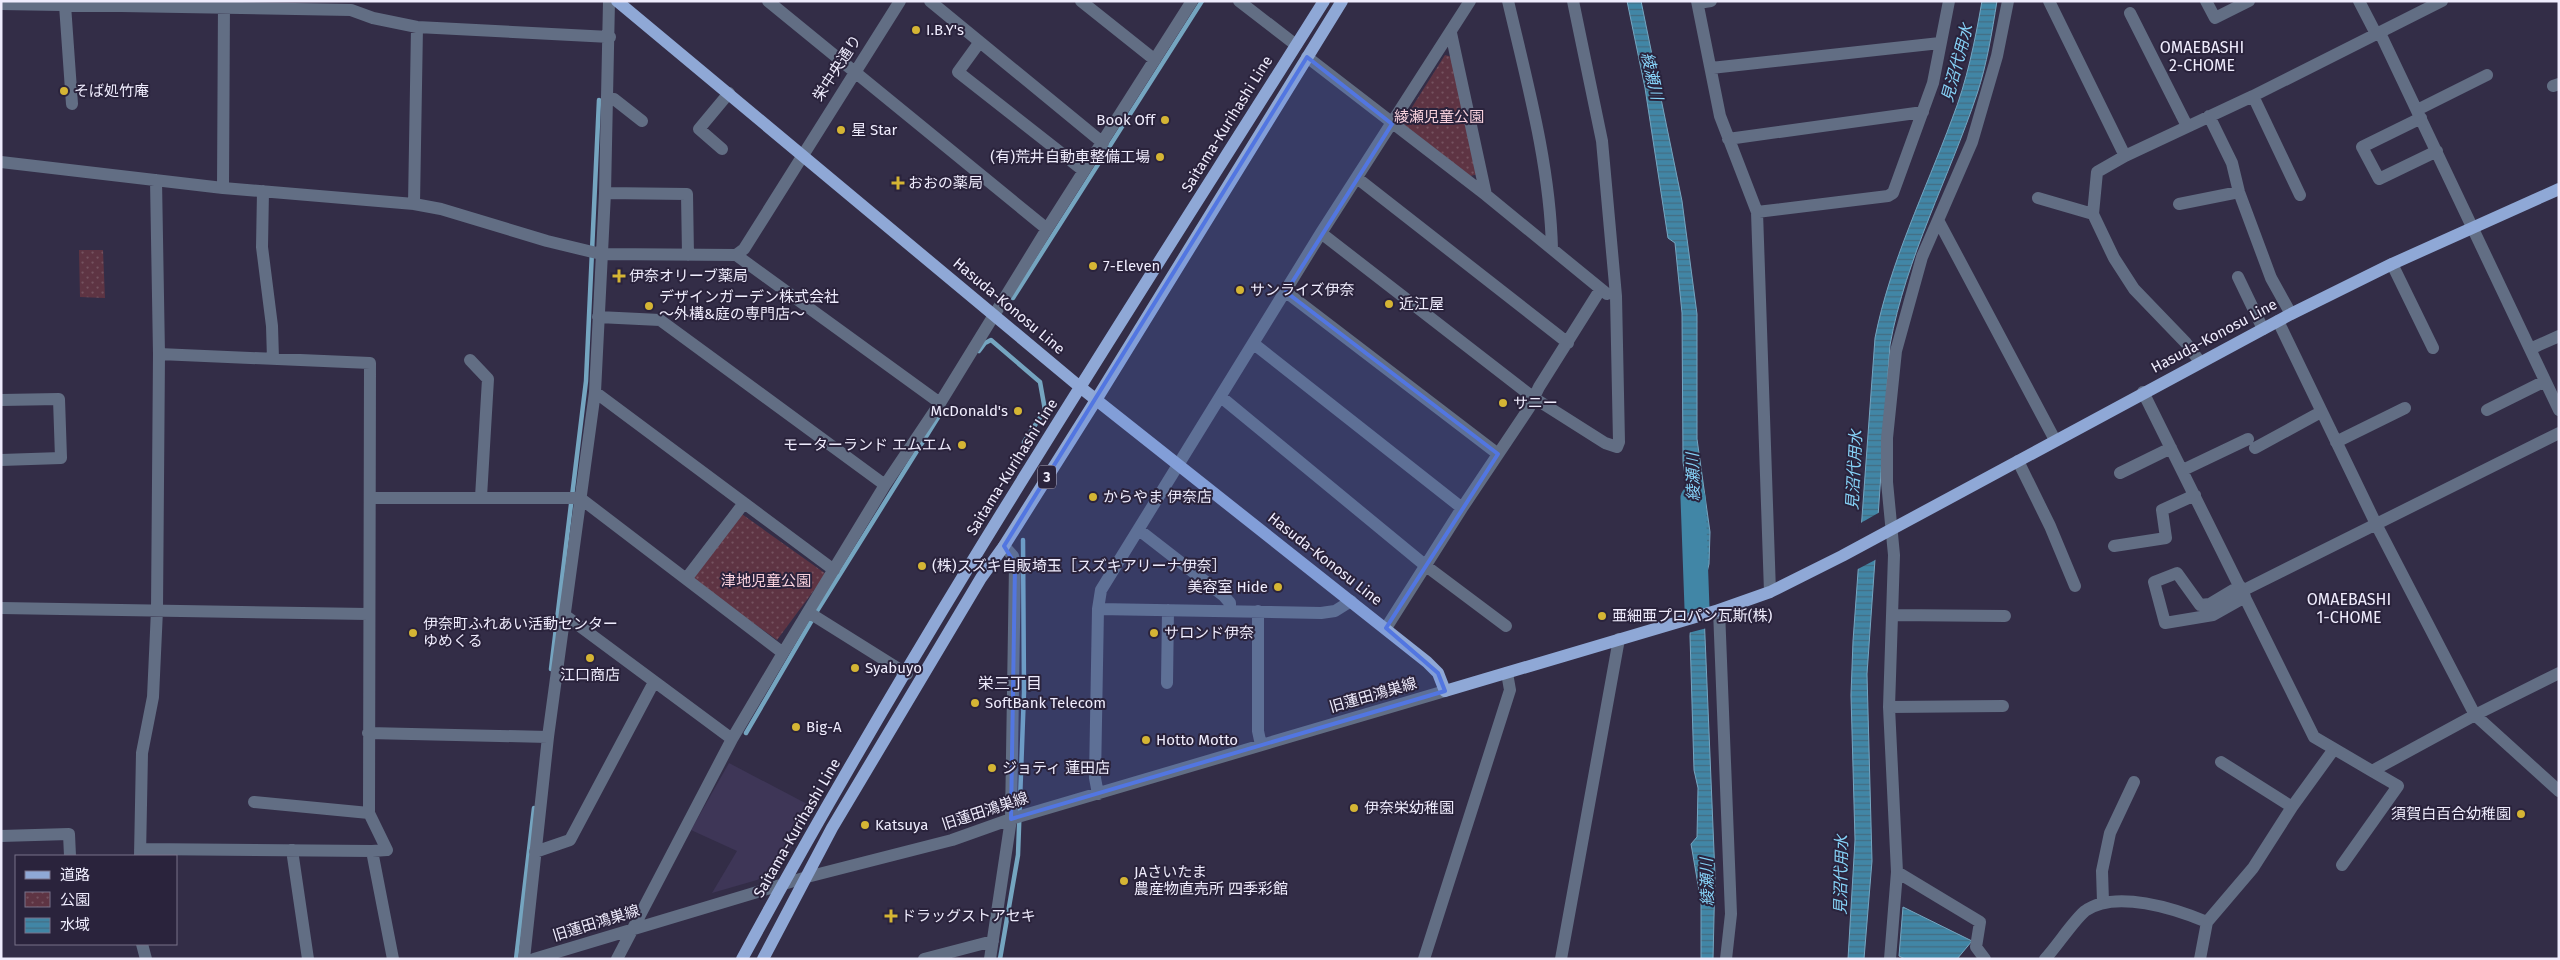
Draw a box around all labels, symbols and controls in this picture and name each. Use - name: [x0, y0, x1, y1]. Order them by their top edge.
- water label: 見沼代用水: [1937, 20, 1977, 104]
- place label: I.B.Y's: [926, 21, 964, 39]
- marker: I.B.Y's: [910, 24, 922, 36]
- street label: 栄中央通り: [809, 32, 865, 104]
- district label: OMAEBASHI 2-CHOME: [2160, 38, 2244, 75]
- water label: 綾瀬川: [1637, 50, 1667, 103]
- street label: Saitama-Kurihashi Line: [1178, 52, 1276, 196]
- place label: そば処竹庵: [74, 82, 149, 100]
- marker: そば処竹庵: [58, 85, 70, 97]
- park label: 綾瀬児童公園: [1394, 108, 1484, 126]
- place label: Book Off: [1096, 111, 1156, 129]
- marker: Book Off: [1159, 114, 1171, 126]
- place label: 星 Star: [851, 121, 898, 139]
- marker: 星 Star: [835, 124, 847, 136]
- place label: (有)荒井自動車整備工場: [990, 148, 1150, 166]
- marker: (有)荒井自動車整備工場: [1154, 151, 1166, 163]
- place label: おおの薬局: [908, 174, 983, 192]
- marker: おおの薬局: [892, 177, 904, 189]
- street label: Hasuda-Konosu Line: [949, 254, 1069, 358]
- place label: 7-Eleven: [1103, 257, 1160, 275]
- marker: 7-Eleven: [1087, 260, 1099, 272]
- place label: 伊奈オリーブ薬局: [629, 267, 748, 285]
- marker: 伊奈オリーブ薬局: [613, 270, 625, 282]
- place label: サンライズ伊奈: [1250, 281, 1355, 299]
- marker: サンライズ伊奈: [1234, 284, 1246, 296]
- place label: デザインガーデン株式会社 ～外構&庭の専門店～: [659, 288, 839, 323]
- place label: 近江屋: [1399, 295, 1444, 313]
- street label: Hasuda-Konosu Line: [2148, 295, 2280, 377]
- marker: 近江屋: [1383, 298, 1395, 310]
- marker: デザインガーデン株式会社 ～外構&庭の専門店～: [643, 300, 655, 312]
- place label: サニー: [1513, 394, 1558, 412]
- street label: Saitama-Kurihashi Line: [963, 395, 1061, 539]
- marker: サニー: [1497, 397, 1509, 409]
- place label: McDonald's: [931, 402, 1008, 420]
- marker: McDonald's: [1012, 405, 1024, 417]
- water label: 見沼代用水: [1842, 428, 1866, 510]
- place label: モーターランド エムエム: [783, 436, 952, 454]
- marker: モーターランド エムエム: [956, 439, 968, 451]
- water label: 綾瀬川: [1683, 451, 1703, 501]
- road number: 3: [1038, 466, 1056, 488]
- place label: からやま 伊奈店: [1103, 488, 1212, 506]
- marker: からやま 伊奈店: [1087, 491, 1099, 503]
- street label: Hasuda-Konosu Line: [1264, 509, 1386, 609]
- place label: (株)スズキ自販埼玉［スズキアリーナ伊奈］: [932, 557, 1227, 575]
- marker: (株)スズキ自販埼玉［スズキアリーナ伊奈］: [916, 560, 928, 572]
- park label: 津地児童公園: [721, 572, 811, 590]
- place label: 美容室 Hide: [1187, 578, 1268, 596]
- marker: 美容室 Hide: [1272, 581, 1284, 593]
- district label: OMAEBASHI 1-CHOME: [2307, 590, 2391, 627]
- place label: 亜細亜プロパン瓦斯(株): [1612, 607, 1773, 625]
- marker: 亜細亜プロパン瓦斯(株): [1596, 610, 1608, 622]
- place label: 伊奈町ふれあい活動センター ゆめくる: [423, 615, 618, 650]
- place label: サロンド伊奈: [1164, 624, 1254, 642]
- marker: 伊奈町ふれあい活動センター ゆめくる: [407, 627, 419, 639]
- marker: サロンド伊奈: [1148, 627, 1160, 639]
- marker: 江口商店: [584, 652, 596, 664]
- place label: Syabuyo: [865, 659, 922, 677]
- marker: Syabuyo: [849, 662, 861, 674]
- place label: 江口商店: [560, 666, 620, 684]
- district label: 栄三丁目: [978, 674, 1042, 693]
- street label: 旧蓮田鴻巣線: [1327, 674, 1419, 716]
- place label: SoftBank Telecom: [985, 694, 1106, 712]
- marker: SoftBank Telecom: [969, 697, 981, 709]
- place label: Big-A: [806, 718, 842, 736]
- marker: Big-A: [790, 721, 802, 733]
- place label: Hotto Motto: [1156, 731, 1238, 749]
- marker: Hotto Motto: [1140, 734, 1152, 746]
- street label: Saitama-Kurihashi Line: [750, 755, 844, 901]
- place label: ジョティ 蓮田店: [1002, 759, 1110, 777]
- marker: ジョティ 蓮田店: [986, 762, 998, 774]
- street label: 旧蓮田鴻巣線: [939, 789, 1031, 833]
- place label: 伊奈栄幼稚園: [1364, 799, 1454, 817]
- marker: 伊奈栄幼稚園: [1348, 802, 1360, 814]
- place label: 須賀白百合幼稚園: [2391, 805, 2511, 823]
- marker: 須賀白百合幼稚園: [2515, 808, 2527, 820]
- place label: Katsuya: [875, 816, 928, 834]
- marker: Katsuya: [859, 819, 871, 831]
- water label: 見沼代用水: [1831, 833, 1851, 915]
- legend: [15, 855, 178, 945]
- water label: 綾瀬川: [1697, 856, 1717, 906]
- place label: JAさいたま 農産物直売所 四季彩館: [1134, 863, 1288, 898]
- text: 道路: [60, 866, 90, 884]
- marker: JAさいたま 農産物直売所 四季彩館: [1118, 875, 1130, 887]
- text: 公園: [60, 891, 90, 909]
- street label: 旧蓮田鴻巣線: [550, 901, 642, 945]
- place label: ドラッグストアセキ: [901, 907, 1036, 925]
- marker: ドラッグストアセキ: [885, 910, 897, 922]
- text: 水域: [60, 916, 90, 934]

